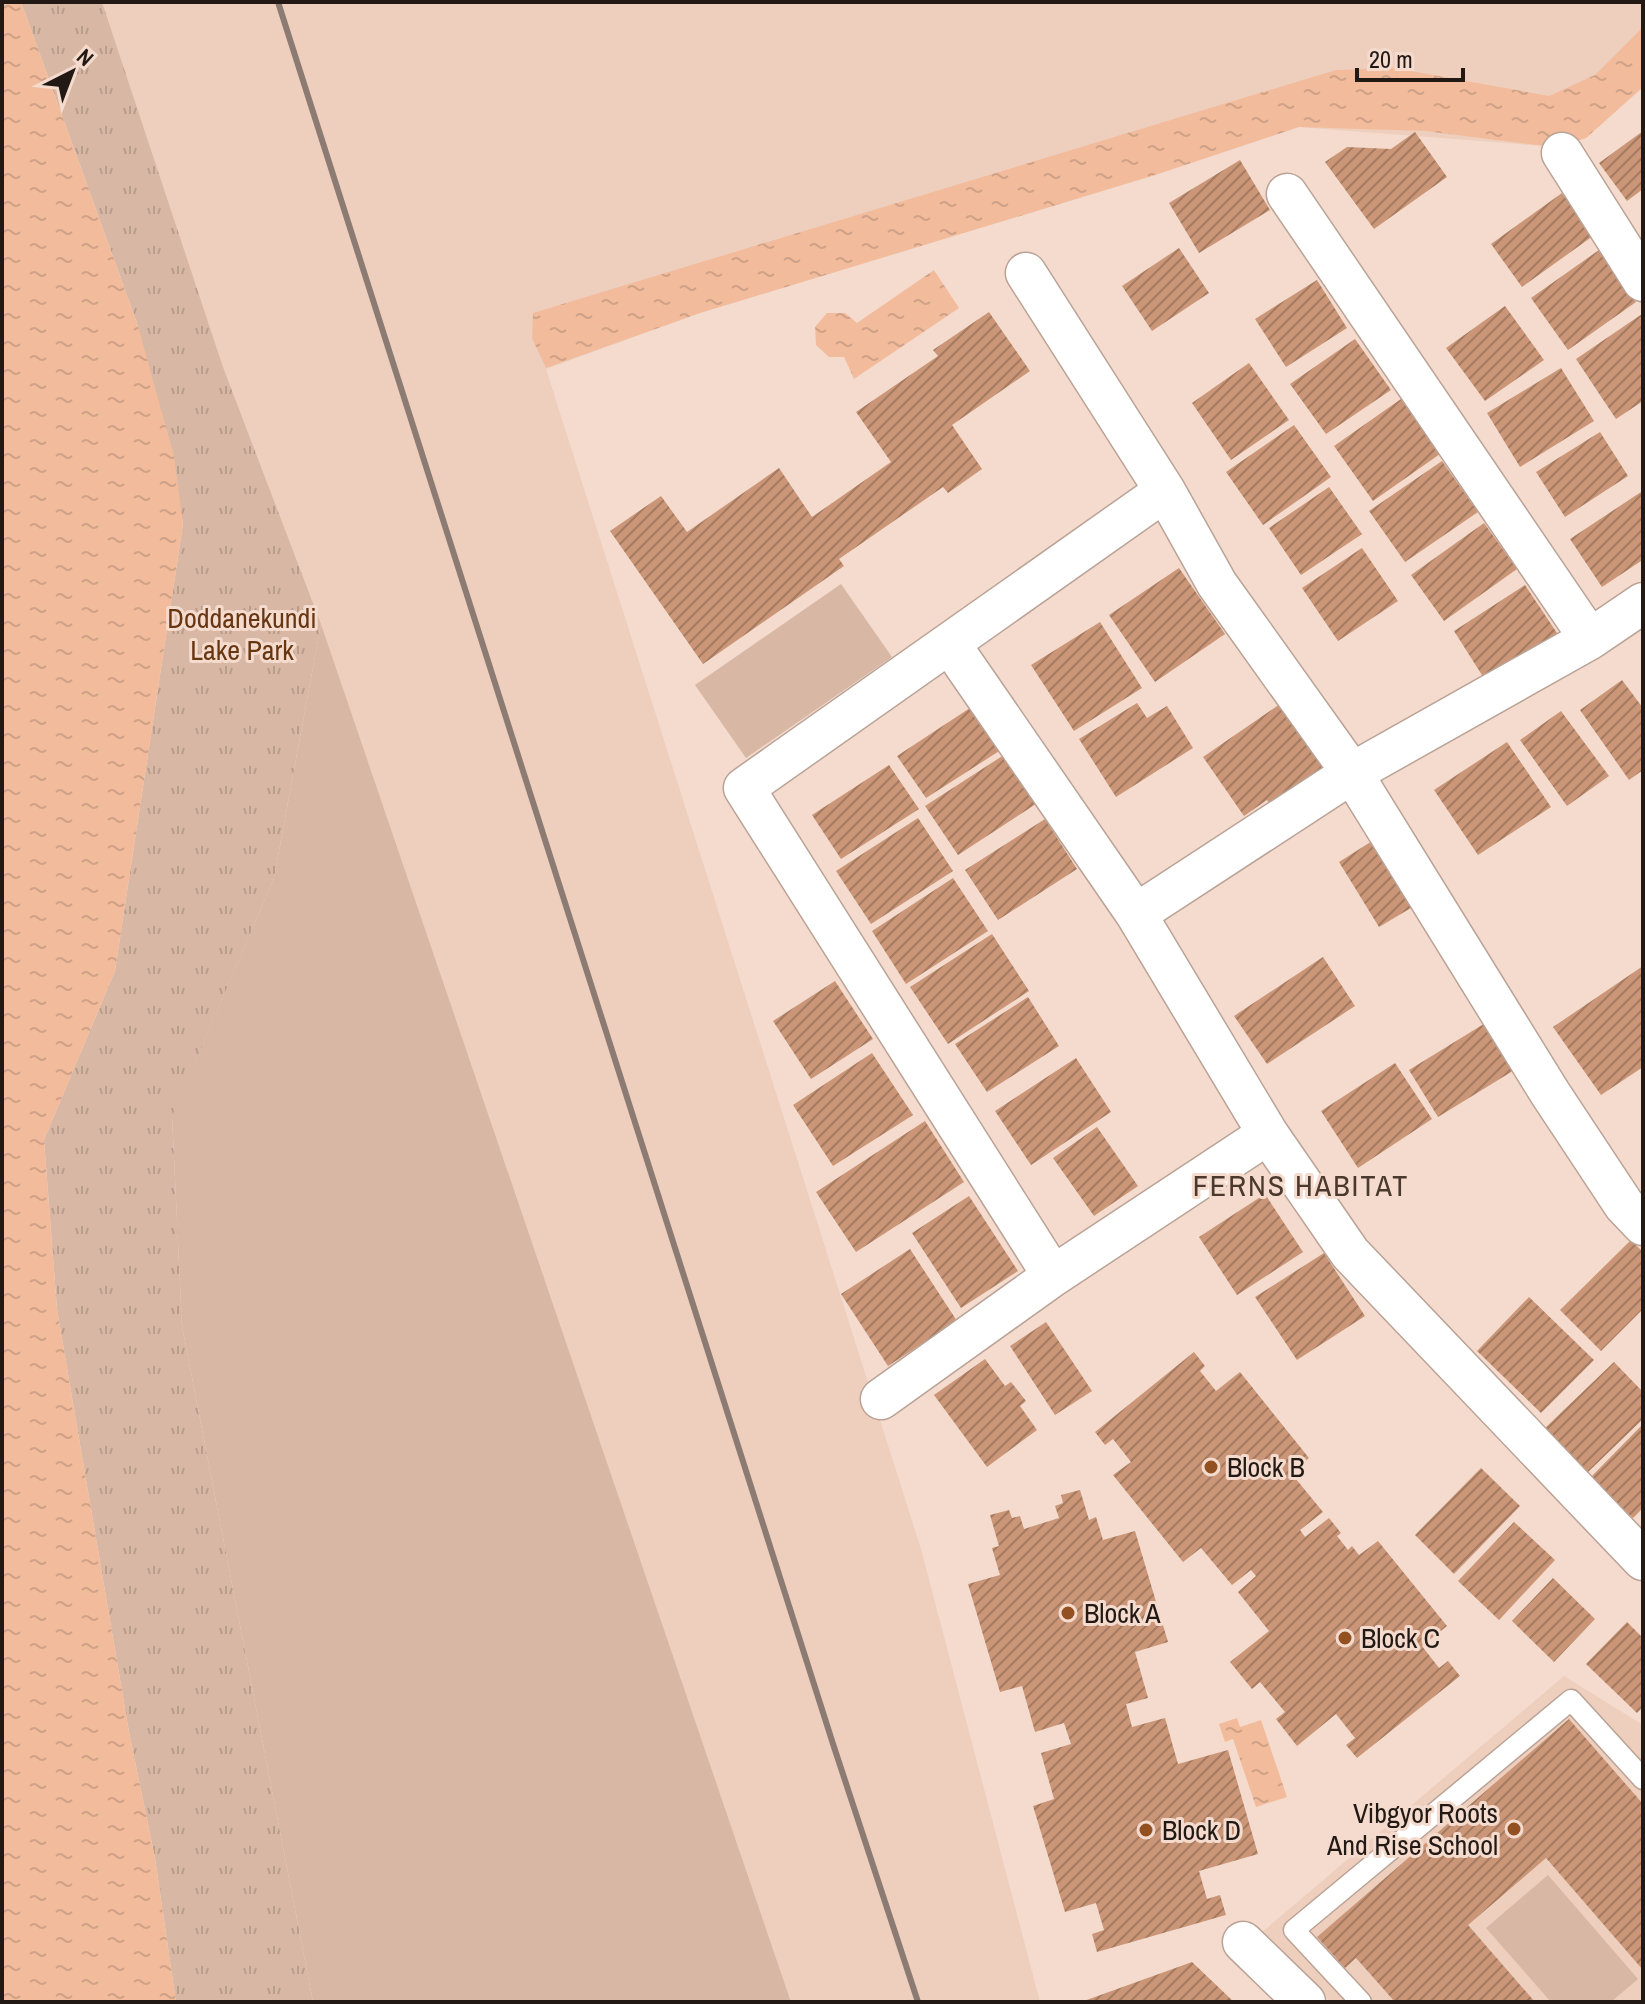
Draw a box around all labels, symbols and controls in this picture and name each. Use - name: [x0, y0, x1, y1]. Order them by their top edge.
- north arrow: [32, 32, 112, 112]
- scale bar: [1357, 32, 1463, 82]
- text: N: [71, 42, 100, 73]
- text: 20 m: [1369, 43, 1413, 75]
- park label: Doddanekundi Lake Park: [167, 599, 317, 669]
- district label: FERNS HABITAT: [1193, 1165, 1409, 1205]
- place label: Block B: [1227, 1448, 1305, 1486]
- marker: Block B: [1202, 1458, 1220, 1476]
- place label: Block A: [1084, 1594, 1161, 1632]
- marker: Block A: [1059, 1604, 1077, 1622]
- place label: Block C: [1361, 1619, 1440, 1657]
- marker: Block C: [1336, 1629, 1354, 1647]
- place label: Vibgyor Roots And Rise School: [1326, 1794, 1498, 1864]
- place label: Block D: [1162, 1811, 1241, 1849]
- marker: Vibgyor Roots And Rise School: [1505, 1820, 1523, 1838]
- marker: Block D: [1137, 1821, 1155, 1839]

